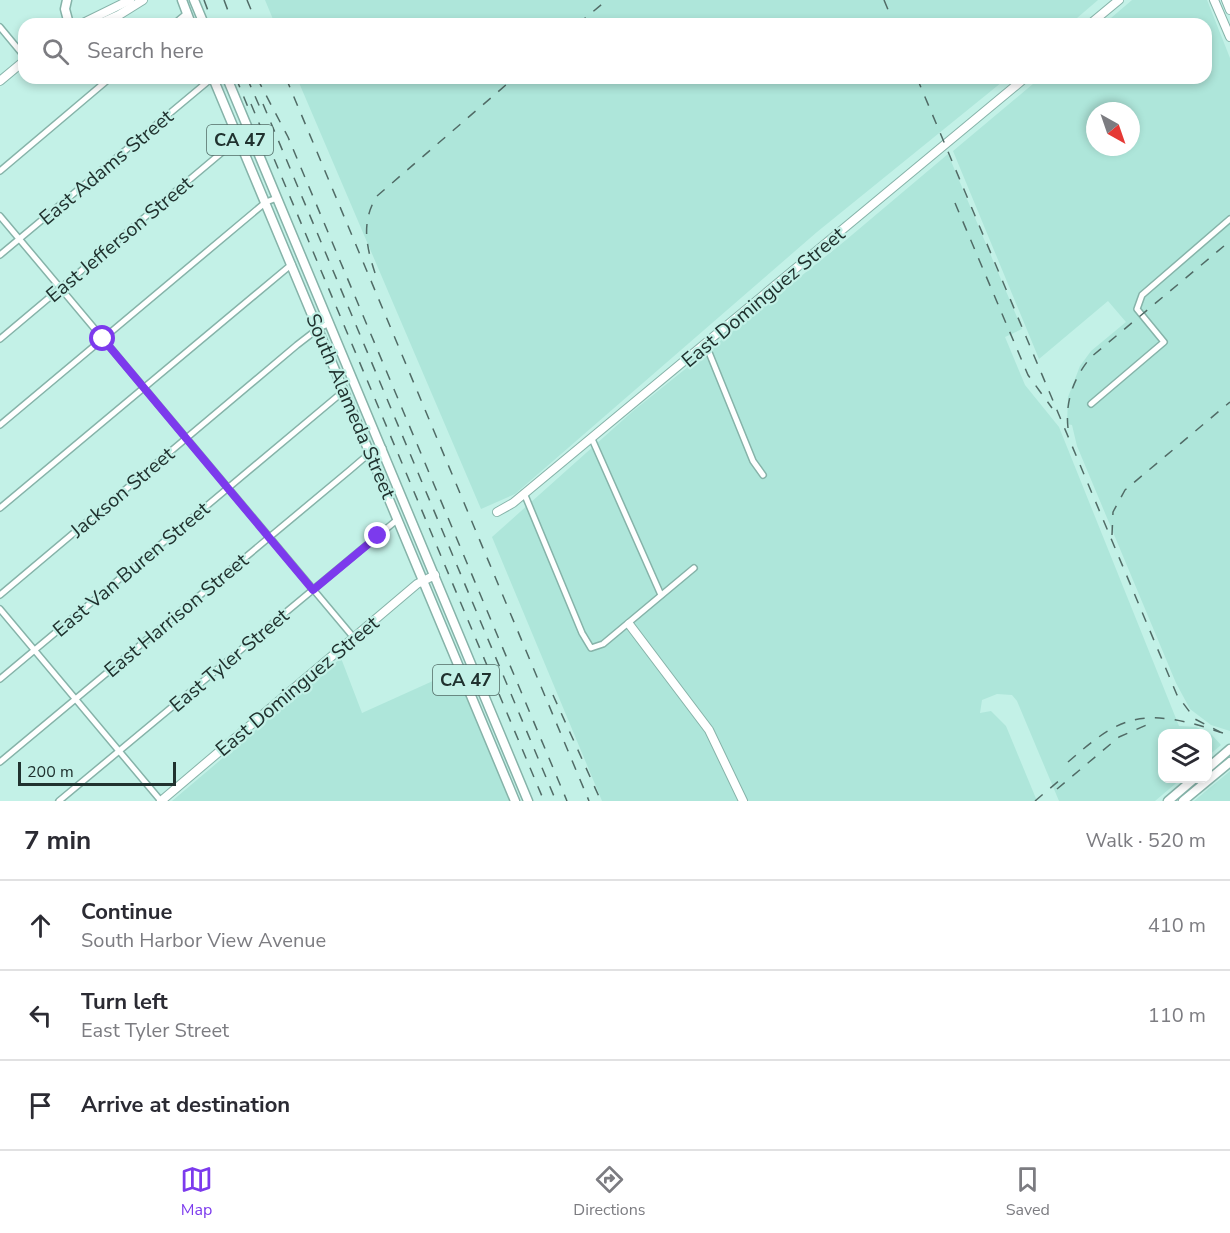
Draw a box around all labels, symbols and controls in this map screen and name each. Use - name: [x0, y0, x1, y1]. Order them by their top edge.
- search box: [18, 18, 1212, 84]
- icon: search: [39, 35, 72, 68]
- text: Search here: [87, 36, 204, 66]
- north arrow: [1086, 102, 1140, 156]
- street label: East Adams Street: [34, 103, 180, 231]
- road number: CA 47: [207, 125, 273, 155]
- street label: East Jefferson Street: [41, 170, 199, 309]
- street label: East Dominguez Street: [676, 220, 851, 374]
- street label: South Alameda Street: [299, 309, 402, 504]
- route start: [89, 325, 115, 351]
- street label: Jackson Street: [64, 440, 181, 544]
- street label: East Van Buren Street: [47, 495, 216, 643]
- route end: [364, 522, 390, 548]
- street label: East Harrison Street: [99, 546, 255, 684]
- street label: East Tyler Street: [164, 602, 295, 718]
- street label: East Dominguez Street: [210, 609, 385, 763]
- road number: CA 47: [433, 665, 499, 695]
- map controls: [1158, 729, 1212, 783]
- button: layers: [1158, 729, 1212, 783]
- scale bar: [18, 759, 176, 786]
- text: 200 m: [27, 761, 74, 783]
- text: 7 min: [24, 823, 91, 858]
- text: Walk · 520 m: [1086, 827, 1206, 854]
- text: Continue: [81, 897, 172, 927]
- icon: ahead: [24, 909, 57, 942]
- text: 410 m: [1148, 912, 1206, 939]
- text: South Harbor View Avenue: [81, 927, 326, 954]
- text: Turn left: [81, 987, 168, 1017]
- icon: left: [24, 999, 57, 1032]
- text: 110 m: [1148, 1002, 1206, 1029]
- text: East Tyler Street: [81, 1017, 229, 1044]
- icon: arrive: [24, 1089, 57, 1122]
- text: Arrive at destination: [81, 1090, 290, 1120]
- tab: Map: [180, 1163, 213, 1221]
- tab: Directions: [573, 1163, 645, 1221]
- tab: Saved: [1006, 1163, 1050, 1221]

